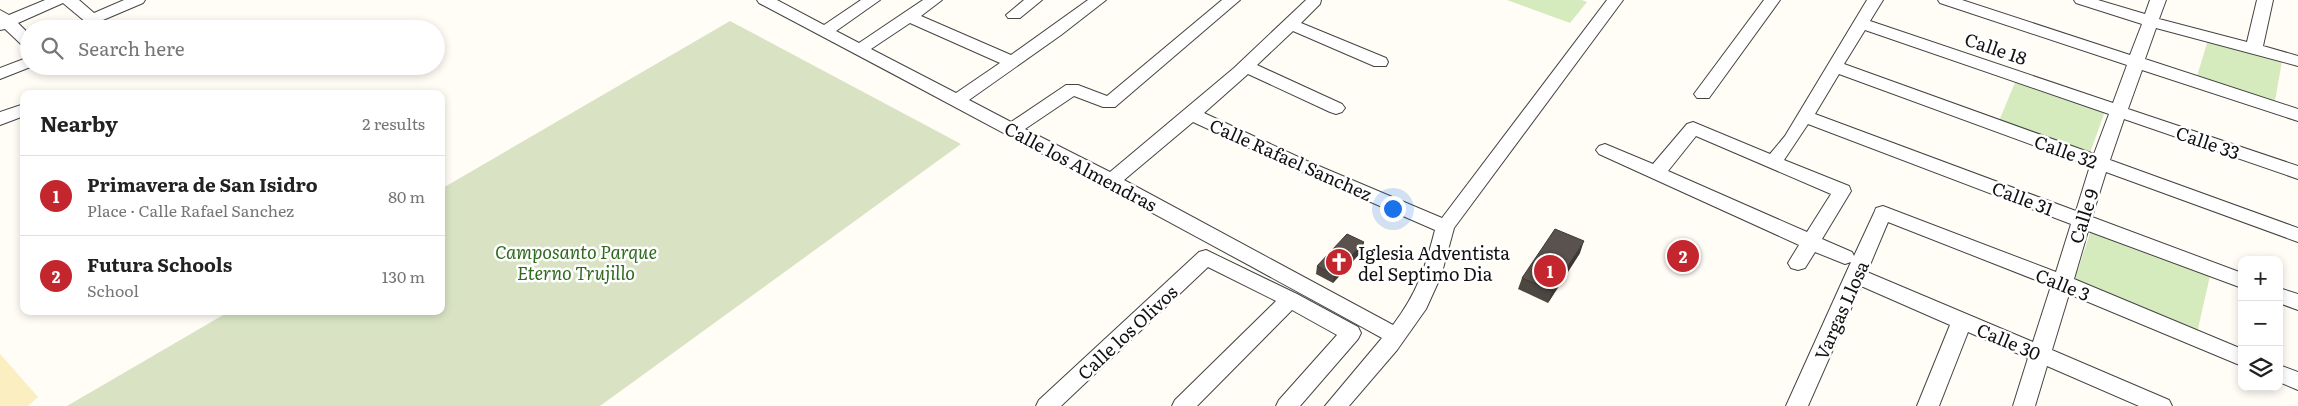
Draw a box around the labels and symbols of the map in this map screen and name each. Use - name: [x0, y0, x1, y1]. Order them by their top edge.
- street label: Calle 18: [1961, 25, 2031, 71]
- street label: Calle Rafael Sanchez: [1206, 111, 1377, 207]
- street label: Calle los Almendras: [1000, 114, 1162, 218]
- street label: Calle 33: [2172, 119, 2244, 165]
- street label: Calle 32: [2031, 127, 2101, 175]
- street label: Calle 31: [1988, 174, 2058, 222]
- street label: Calle 9: [2061, 185, 2105, 247]
- your location: [1380, 196, 1406, 222]
- pin: 2: [1667, 237, 1699, 275]
- park label: Camposanto Parque Eterno Trujillo: [495, 238, 657, 286]
- place label: Iglesia Adventista del Septimo Dia: [1358, 239, 1510, 287]
- church icon: Iglesia Adventista del Septimo Dia: [1324, 247, 1354, 277]
- pin: 1: [1534, 252, 1566, 290]
- street label: Vargas Llosa: [1807, 256, 1875, 364]
- street label: Calle 3: [2032, 261, 2094, 307]
- street label: Calle los Olivos: [1071, 278, 1183, 386]
- street label: Calle 30: [1973, 315, 2045, 367]

